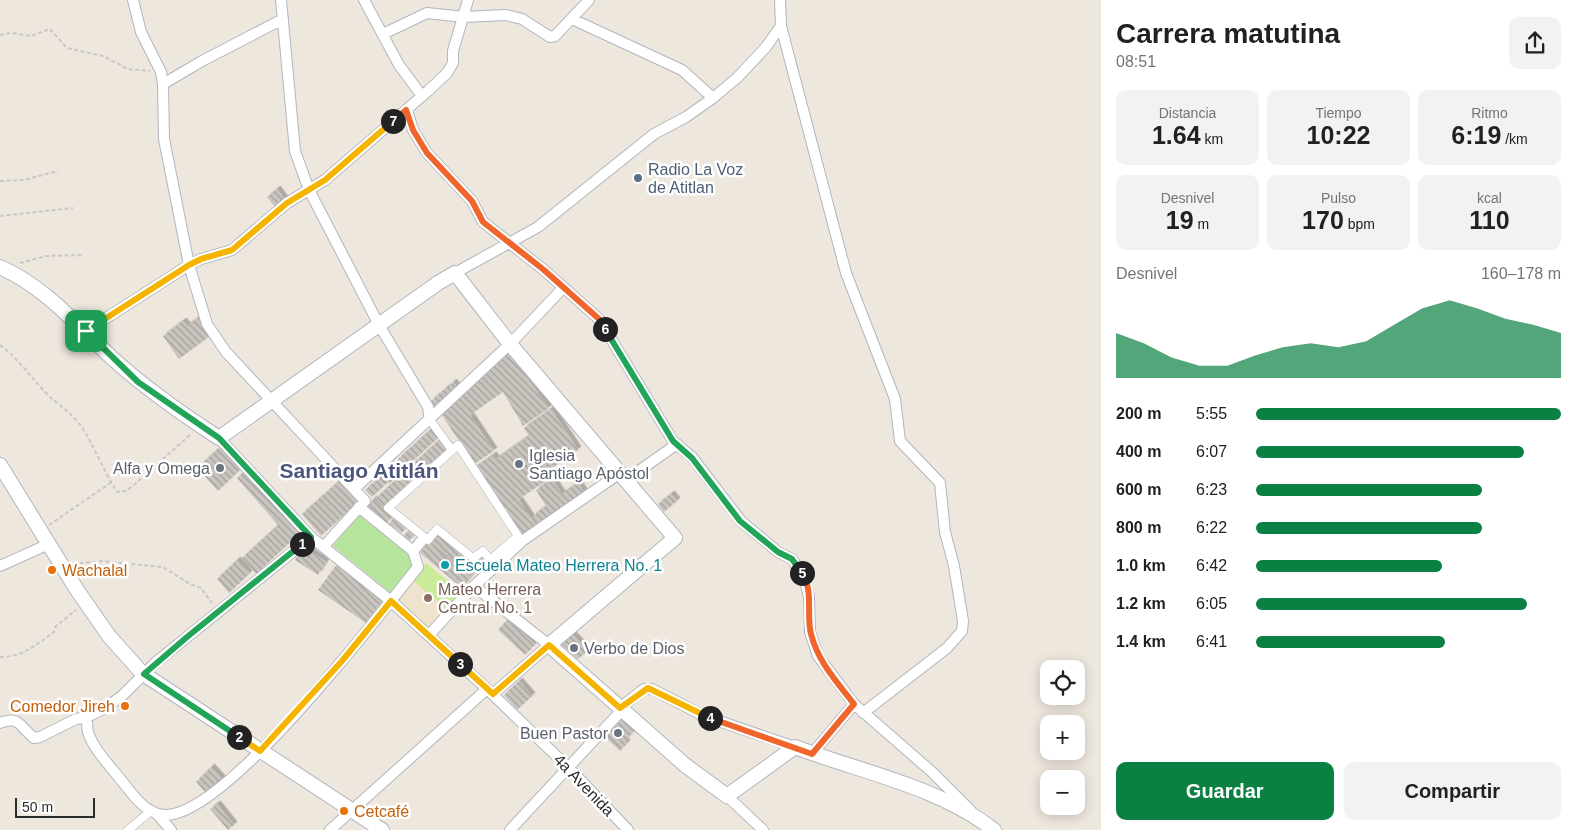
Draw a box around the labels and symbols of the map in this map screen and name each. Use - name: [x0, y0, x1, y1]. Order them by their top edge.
- pin: 7: [380, 108, 406, 134]
- place label: Radio La Voz de Atitlan: [648, 161, 743, 196]
- marker: Radio La Voz de Atitlan: [632, 172, 644, 184]
- pin: [65, 310, 107, 352]
- pin: 6: [592, 316, 618, 342]
- place label: Iglesia Santiago Apóstol: [529, 447, 649, 482]
- marker: Iglesia Santiago Apóstol: [513, 458, 525, 470]
- district label: Santiago Atitlán: [279, 459, 439, 482]
- place label: Alfa y Omega: [113, 460, 210, 477]
- marker: Alfa y Omega: [214, 462, 226, 474]
- pin: 1: [290, 532, 314, 556]
- place label: Escuela Mateo Herrera No. 1: [455, 557, 662, 574]
- marker: Escuela Mateo Herrera No. 1: [439, 559, 451, 571]
- pin: 5: [790, 560, 814, 586]
- place label: Wachalal: [62, 562, 127, 579]
- marker: Wachalal: [46, 564, 58, 576]
- place label: Mateo Herrera Central No. 1: [438, 581, 541, 616]
- marker: Mateo Herrera Central No. 1: [422, 592, 434, 604]
- place label: Verbo de Dios: [584, 640, 685, 657]
- marker: Verbo de Dios: [568, 642, 580, 654]
- pin: 3: [448, 652, 472, 676]
- place label: Comedor Jireh: [10, 698, 115, 715]
- marker: Comedor Jireh: [119, 700, 131, 712]
- pin: 4: [698, 706, 722, 730]
- pin: 2: [226, 724, 252, 750]
- place label: Buen Pastor: [520, 725, 609, 742]
- marker: Buen Pastor: [612, 727, 624, 739]
- street label: 4a Avenida: [550, 751, 618, 819]
- scale bar: [15, 795, 95, 818]
- place label: Cetcafé: [354, 803, 409, 820]
- marker: Cetcafé: [338, 805, 350, 817]

